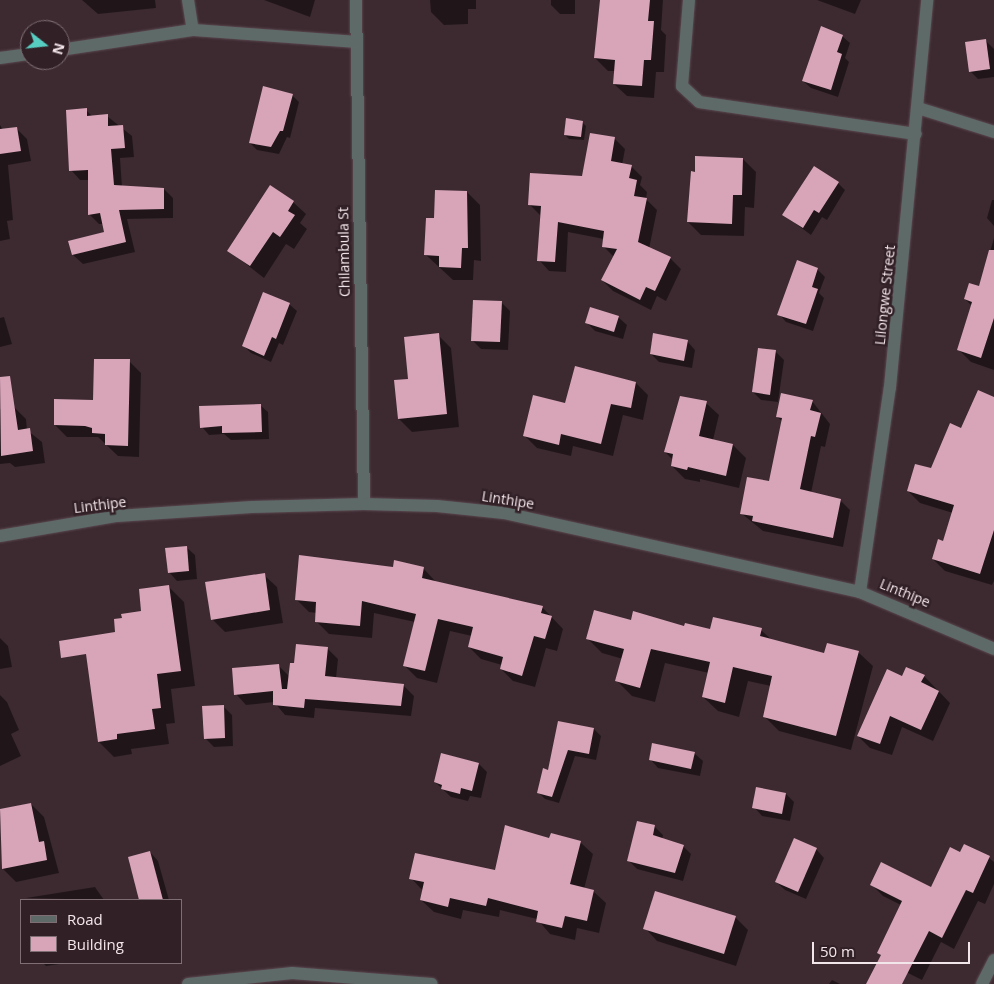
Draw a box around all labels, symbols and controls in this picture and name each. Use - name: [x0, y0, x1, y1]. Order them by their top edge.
- north arrow: [20, 20, 70, 70]
- text: N: [48, 41, 70, 57]
- street label: Chilambula St: [335, 207, 353, 297]
- street label: Lilongwe Street: [871, 244, 899, 346]
- street label: Linthipe: [481, 488, 535, 512]
- street label: Linthipe: [73, 493, 127, 517]
- street label: Linthipe: [877, 575, 933, 611]
- legend: [20, 899, 182, 964]
- text: Road: [67, 909, 103, 929]
- scale bar: [814, 932, 972, 964]
- text: Building: [67, 934, 124, 954]
- text: 50 m: [820, 941, 855, 961]

